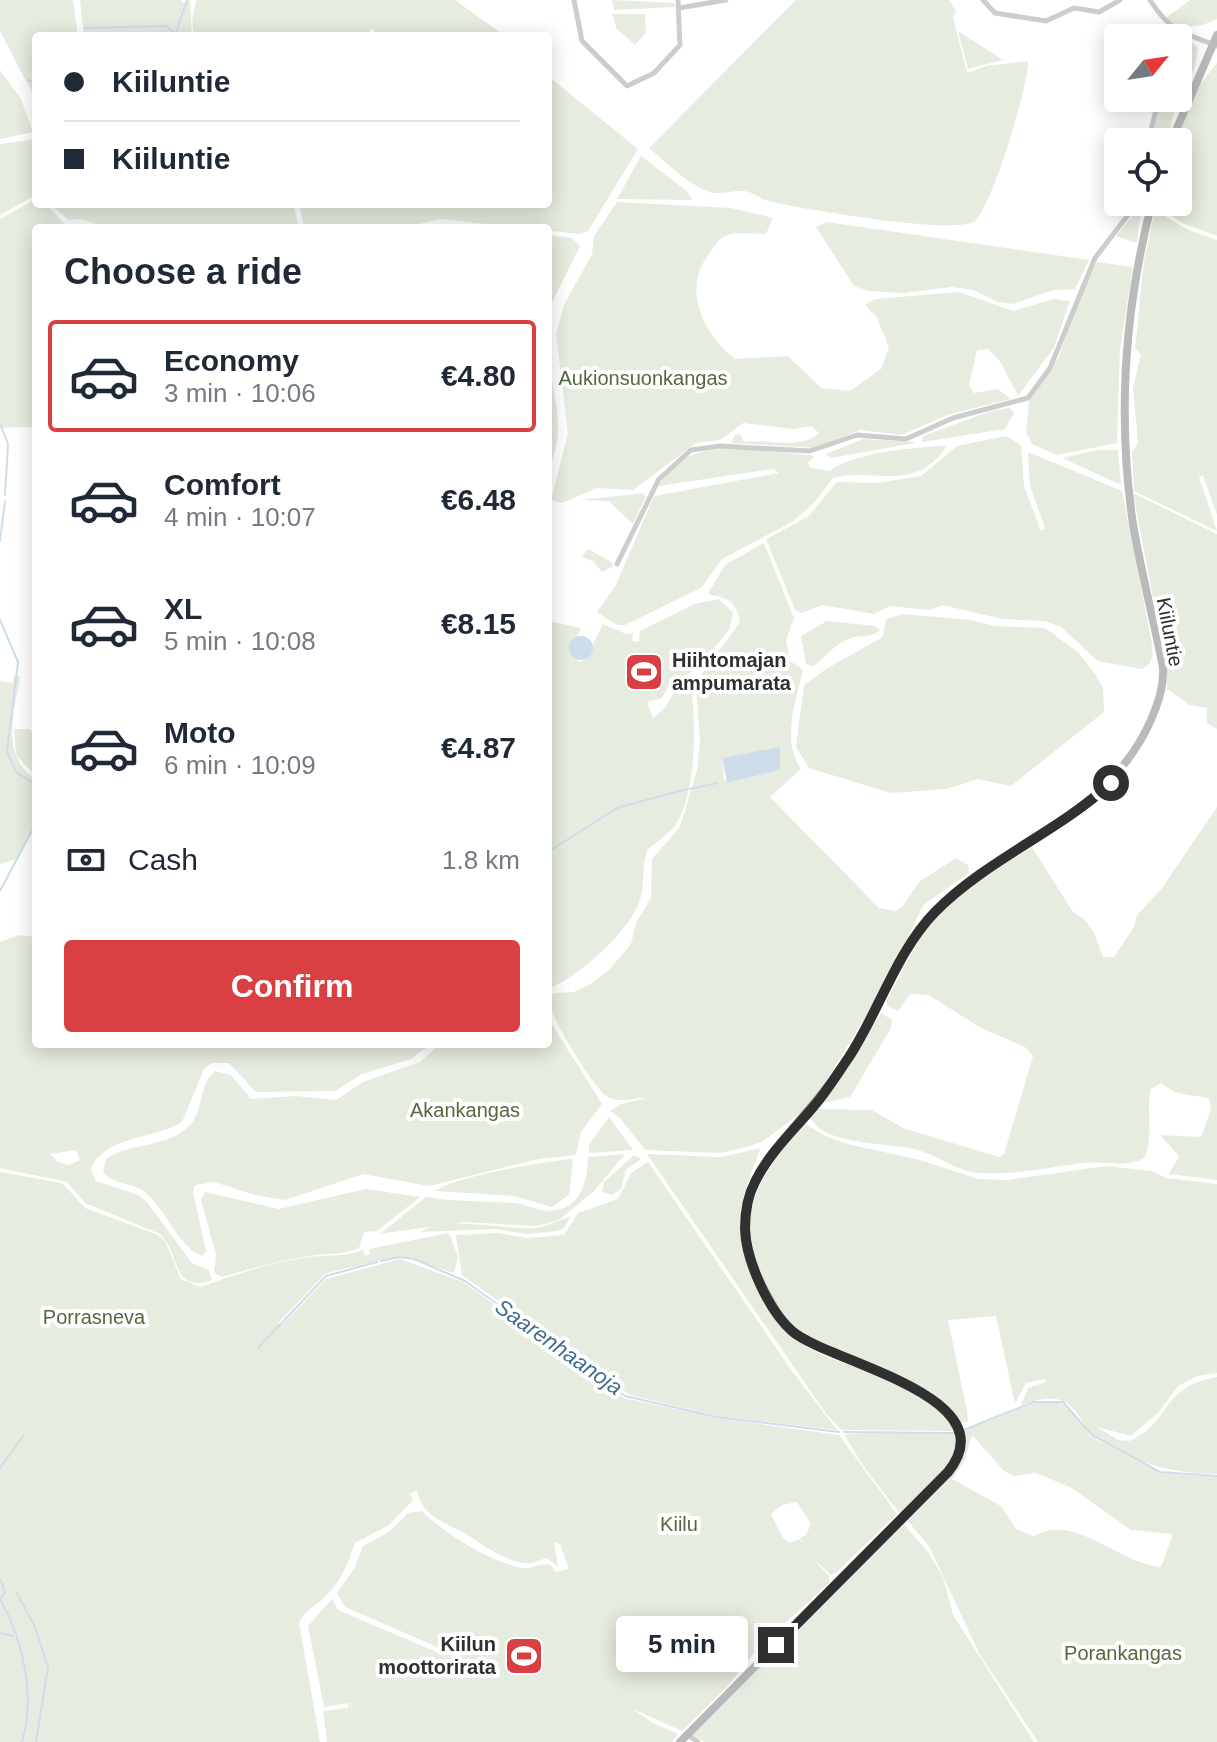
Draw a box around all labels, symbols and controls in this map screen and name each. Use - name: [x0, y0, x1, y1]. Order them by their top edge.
- north arrow: [1104, 24, 1192, 112]
- map controls: [1104, 24, 1192, 216]
- text: Kiiluntie: [112, 65, 230, 98]
- button: locate: [1104, 128, 1192, 216]
- text: Kiiluntie: [112, 142, 230, 175]
- text: Choose a ride: [64, 251, 302, 292]
- icon: car: [68, 340, 140, 412]
- text: Economy: [164, 344, 299, 377]
- text: €4.80: [441, 359, 516, 392]
- park label: Aukionsuonkangas: [558, 367, 728, 389]
- text: 3 min · 10:06: [164, 378, 316, 408]
- icon: car: [68, 464, 140, 536]
- text: Comfort: [164, 468, 281, 501]
- text: €6.48: [441, 483, 516, 516]
- text: 4 min · 10:07: [164, 502, 316, 532]
- icon: car: [68, 588, 140, 660]
- text: XL: [164, 592, 202, 625]
- street label: Kiiluntie: [1153, 596, 1187, 668]
- text: €8.15: [441, 607, 516, 640]
- text: 5 min · 10:08: [164, 626, 316, 656]
- place label: Hiihtomajan ampumarata: [672, 649, 792, 694]
- sports icon: Hiihtomajan ampumarata: [623, 651, 665, 693]
- icon: car: [68, 712, 140, 784]
- text: Moto: [164, 716, 236, 749]
- text: €4.87: [441, 731, 516, 764]
- text: 6 min · 10:09: [164, 750, 316, 780]
- route start: [1093, 765, 1129, 801]
- icon: cash: [64, 838, 108, 882]
- text: Cash: [128, 843, 198, 876]
- text: 1.8 km: [442, 845, 520, 875]
- button: Confirm: [64, 940, 520, 1032]
- park label: Akankangas: [410, 1099, 520, 1121]
- water label: Saarenhaanoja: [491, 1294, 627, 1400]
- park label: Porrasneva: [43, 1306, 146, 1328]
- park label: Kiilu: [660, 1513, 698, 1535]
- callout: 5 min: [616, 1617, 748, 1673]
- route end: [758, 1627, 794, 1663]
- text: 5 min: [648, 1629, 716, 1659]
- place label: Kiilun moottorirata: [378, 1633, 497, 1678]
- sports icon: Kiilun moottorirata: [503, 1635, 545, 1677]
- park label: Porankangas: [1064, 1642, 1182, 1664]

